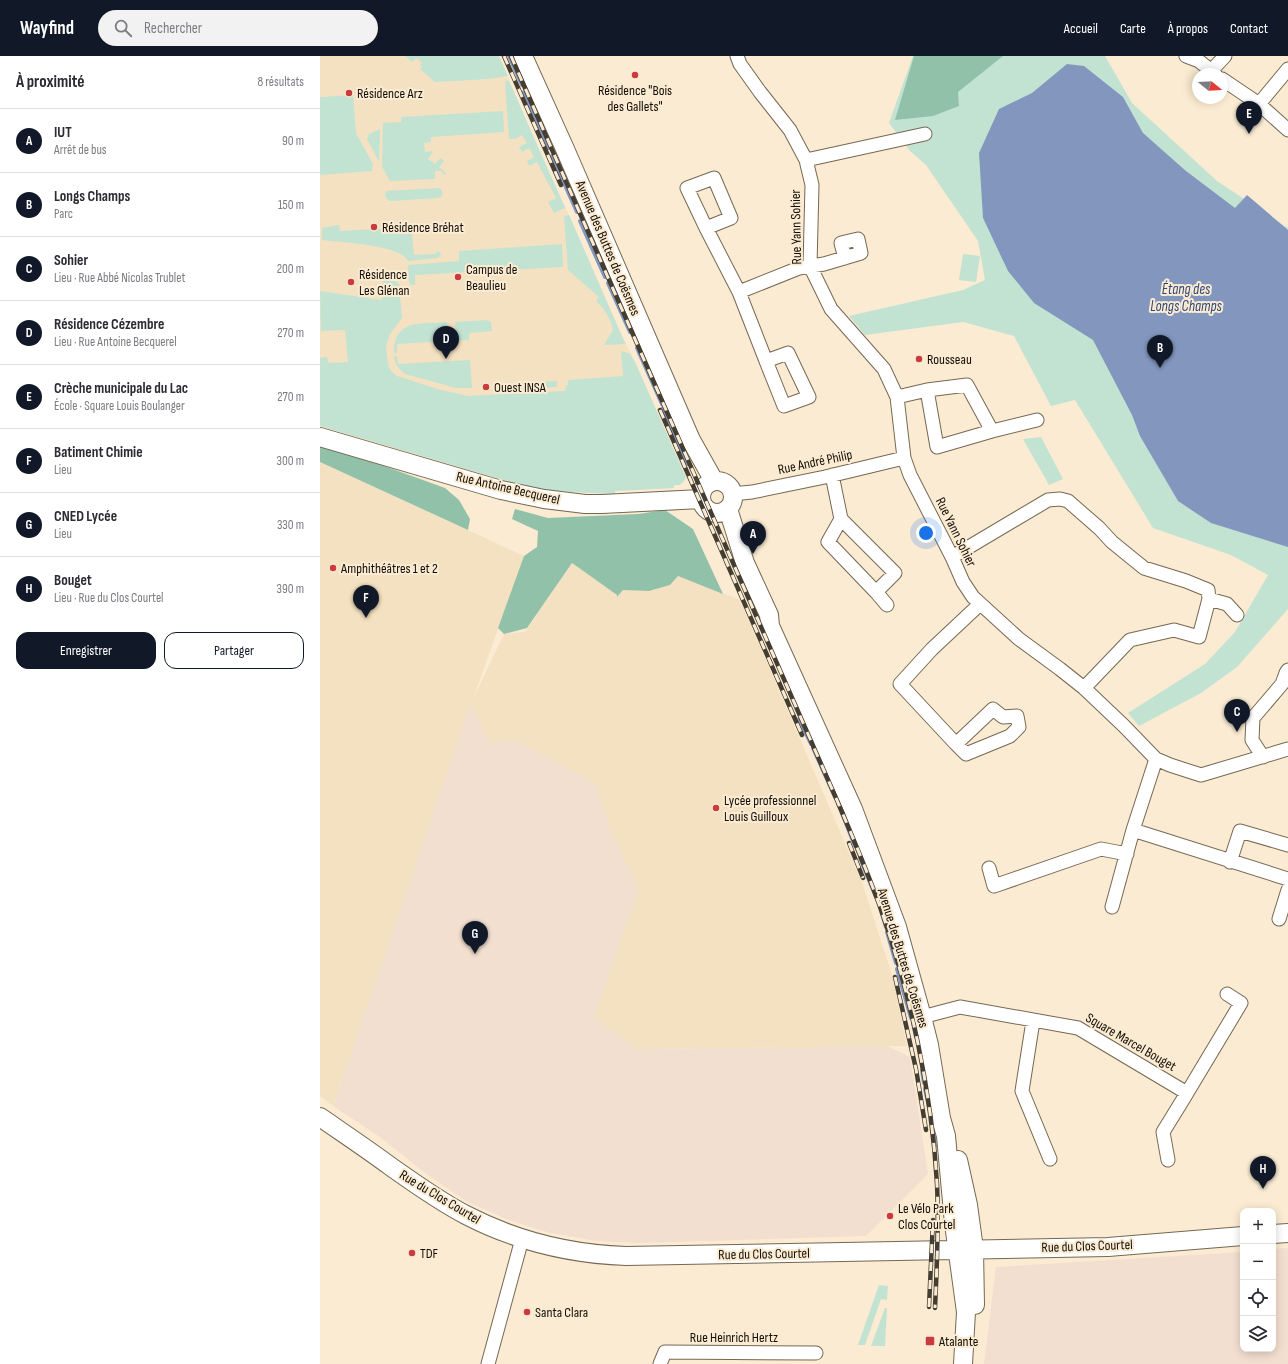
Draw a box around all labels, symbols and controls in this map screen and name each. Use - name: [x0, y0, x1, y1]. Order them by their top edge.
- search box: [98, 10, 378, 46]
- text: Wayfind: [20, 17, 74, 40]
- icon: search: [112, 17, 134, 39]
- text: Rechercher: [144, 19, 202, 38]
- text: Accueil: [1064, 20, 1098, 37]
- text: Carte: [1120, 20, 1146, 37]
- text: À propos: [1168, 20, 1208, 37]
- text: Contact: [1230, 20, 1268, 37]
- north arrow: [1192, 68, 1228, 104]
- marker: Résidence "Bois des Gallets": [630, 70, 640, 80]
- text: À proximité: [16, 72, 84, 92]
- text: 8 résultats: [258, 74, 304, 90]
- place label: Résidence "Bois des Gallets": [598, 82, 672, 115]
- place label: Résidence Arz: [357, 85, 423, 102]
- marker: Résidence Arz: [344, 88, 354, 98]
- pin: E: [1236, 101, 1262, 134]
- text: IUT: [54, 123, 72, 142]
- text: A: [26, 133, 32, 149]
- text: 90 m: [282, 133, 304, 149]
- text: Arrêt de bus: [54, 142, 107, 158]
- street label: Avenue des Buttes de Coësmes: [571, 177, 644, 318]
- text: Longs Champs: [54, 187, 130, 206]
- street label: Rue Yann Sohier: [787, 189, 805, 265]
- text: B: [26, 197, 32, 213]
- text: 150 m: [278, 197, 304, 213]
- text: Parc: [54, 206, 73, 222]
- place label: Résidence Bréhat: [382, 219, 464, 236]
- marker: Résidence Bréhat: [369, 222, 379, 232]
- text: Sohier: [54, 251, 88, 270]
- text: C: [26, 261, 32, 277]
- text: 200 m: [277, 261, 304, 277]
- place label: Campus de Beaulieu: [466, 261, 517, 294]
- place label: Résidence Les Glénan: [359, 266, 410, 299]
- text: Lieu · Rue Abbé Nicolas Trublet: [54, 270, 185, 286]
- marker: Campus de Beaulieu: [453, 272, 463, 282]
- marker: Résidence Les Glénan: [346, 277, 356, 287]
- water label: Étang des Longs Champs: [1150, 280, 1223, 316]
- text: Résidence Cézembre: [54, 315, 164, 334]
- text: D: [26, 325, 32, 341]
- text: 270 m: [277, 325, 304, 341]
- pin: D: [433, 326, 459, 359]
- text: Lieu · Rue Antoine Becquerel: [54, 334, 177, 350]
- pin: B: [1147, 335, 1173, 368]
- place label: Rousseau: [927, 351, 972, 368]
- marker: Rousseau: [914, 354, 924, 364]
- text: Crèche municipale du Lac: [54, 379, 188, 398]
- place label: Ouest INSA: [494, 379, 547, 396]
- marker: Ouest INSA: [481, 382, 491, 392]
- text: E: [26, 389, 32, 405]
- text: 270 m: [277, 389, 304, 405]
- text: École · Square Louis Boulanger: [54, 398, 185, 414]
- text: Batiment Chimie: [54, 443, 143, 462]
- street label: Rue André Philip: [776, 446, 854, 478]
- text: F: [26, 453, 32, 469]
- text: 300 m: [277, 453, 304, 469]
- text: Lieu: [54, 462, 72, 478]
- street label: Rue Antoine Becquerel: [455, 468, 561, 508]
- street label: Rue Yann Sohier: [932, 495, 980, 569]
- text: CNED Lycée: [54, 507, 117, 526]
- text: G: [26, 517, 32, 533]
- text: 330 m: [277, 517, 304, 533]
- pin: A: [740, 521, 766, 554]
- your location: [916, 523, 936, 543]
- text: Lieu: [54, 526, 72, 542]
- place label: Amphithéâtres 1 et 2: [340, 560, 438, 577]
- marker: Amphithéâtres 1 et 2: [328, 563, 338, 573]
- text: Bouget: [54, 571, 92, 590]
- text: H: [26, 581, 32, 597]
- text: 390 m: [277, 581, 304, 597]
- pin: F: [353, 585, 379, 618]
- text: Lieu · Rue du Clos Courtel: [54, 590, 164, 606]
- button: Enregistrer: [16, 632, 156, 669]
- button: Partager: [164, 632, 304, 669]
- pin: C: [1224, 699, 1250, 732]
- place label: Lycée professionnel Louis Guilloux: [724, 792, 816, 825]
- marker: Lycée professionnel Louis Guilloux: [711, 803, 721, 813]
- street label: Avenue des Buttes de Coësmes: [873, 885, 932, 1030]
- pin: G: [462, 921, 488, 954]
- street label: Square Marcel Bouget: [1083, 1009, 1179, 1075]
- pin: H: [1250, 1156, 1276, 1189]
- street label: Rue du Clos Courtel: [396, 1166, 484, 1228]
- place label: Le Vélo Park Clos Courtel: [898, 1200, 955, 1233]
- map controls: [1240, 1208, 1276, 1352]
- button: +: [1240, 1208, 1276, 1244]
- marker: Le Vélo Park Clos Courtel: [885, 1211, 895, 1221]
- street label: Rue du Clos Courtel: [1041, 1236, 1133, 1256]
- button: −: [1240, 1244, 1276, 1280]
- place label: TDF: [420, 1245, 439, 1262]
- street label: Rue du Clos Courtel: [718, 1245, 810, 1263]
- marker: TDF: [407, 1248, 417, 1258]
- button: locate: [1240, 1280, 1276, 1316]
- place label: Santa Clara: [535, 1304, 588, 1321]
- marker: Santa Clara: [522, 1307, 532, 1317]
- button: layers: [1240, 1316, 1276, 1352]
- street label: Rue Heinrich Hertz: [690, 1329, 778, 1346]
- place label: Atalante: [938, 1333, 978, 1350]
- marker: Atalante: [924, 1335, 936, 1347]

